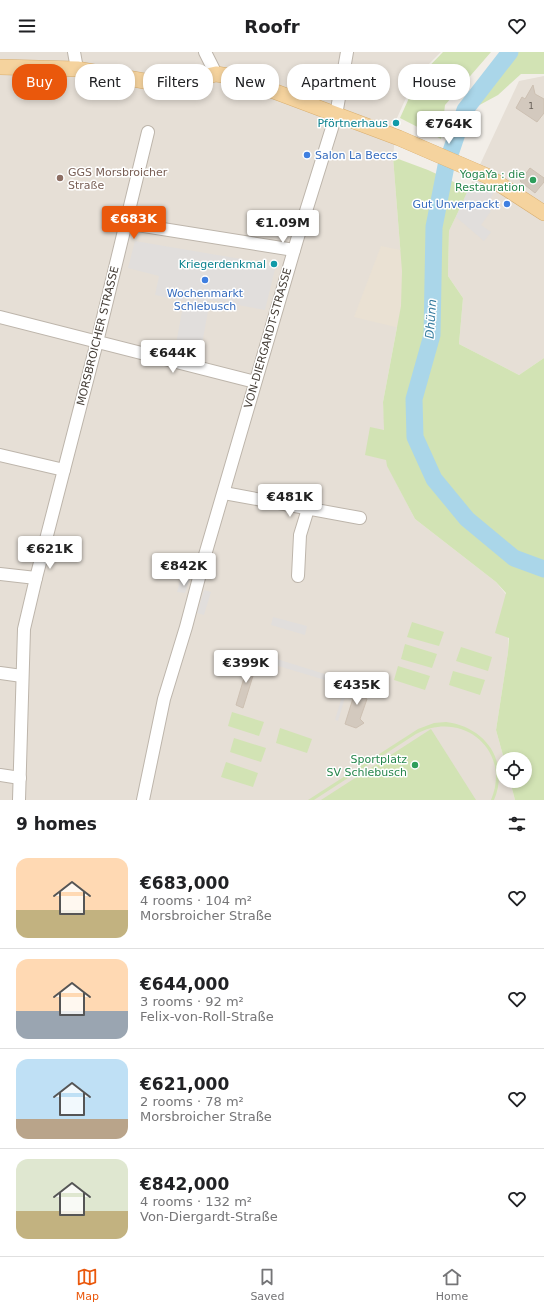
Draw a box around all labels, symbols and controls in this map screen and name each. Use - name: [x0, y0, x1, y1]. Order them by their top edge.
- icon: menu: [16, 15, 38, 37]
- icon: heart: [506, 15, 528, 37]
- text: Roofr: [244, 16, 300, 37]
- chip: Buy: [12, 64, 67, 100]
- chip: Rent: [75, 64, 135, 100]
- chip: Filters: [143, 64, 213, 100]
- chip: New: [221, 64, 279, 100]
- chip: Apartment: [287, 64, 390, 100]
- chip: House: [398, 64, 470, 100]
- house number: 1: [528, 101, 534, 111]
- pin: €764K: [421, 111, 477, 145]
- text: €764K: [426, 116, 472, 131]
- place label: Pförtnerhaus: [317, 117, 388, 130]
- marker: Pförtnerhaus: [391, 118, 401, 128]
- place label: Salon La Beccs: [315, 149, 398, 162]
- marker: Salon La Beccs: [302, 150, 312, 160]
- place label: GGS Morsbroicher Straße: [68, 166, 168, 192]
- place label: YogaYa : die Restauration: [455, 168, 525, 194]
- marker: GGS Morsbroicher Straße: [55, 173, 65, 183]
- marker: YogaYa : die Restauration: [528, 175, 538, 185]
- place label: Gut Unverpackt: [412, 198, 500, 211]
- marker: Gut Unverpackt: [502, 199, 512, 209]
- pin: €683K: [106, 206, 162, 240]
- pin: €1.09M: [250, 210, 316, 244]
- text: €683K: [111, 211, 157, 226]
- text: €1.09M: [256, 215, 310, 230]
- place label: Kriegerdenkmal: [179, 258, 266, 271]
- marker: Kriegerdenkmal: [269, 259, 279, 269]
- street label: MORSBROICHER STRASSE: [74, 265, 122, 407]
- street label: VON-DIERGARDT-STRASSE: [242, 266, 294, 410]
- marker: Wochenmarkt Schlebusch: [200, 275, 210, 285]
- place label: Wochenmarkt Schlebusch: [167, 287, 244, 313]
- water label: Dhünn: [423, 299, 439, 339]
- pin: €644K: [145, 340, 201, 374]
- text: €644K: [150, 345, 196, 360]
- pin: €481K: [262, 484, 318, 518]
- text: €481K: [267, 489, 313, 504]
- pin: €621K: [22, 536, 78, 570]
- text: €621K: [27, 541, 73, 556]
- pin: €842K: [156, 553, 212, 587]
- text: €842K: [161, 558, 207, 573]
- pin: €399K: [218, 650, 274, 684]
- text: €399K: [223, 655, 269, 670]
- pin: €435K: [329, 672, 385, 706]
- text: €435K: [334, 677, 380, 692]
- map controls: [496, 752, 532, 788]
- button: locate: [496, 752, 532, 788]
- place label: Sportplatz SV Schlebusch: [326, 753, 407, 779]
- marker: Sportplatz SV Schlebusch: [410, 760, 420, 770]
- icon: filters: [506, 813, 528, 835]
- text: 9 homes: [16, 814, 97, 834]
- text: €683,000: [140, 873, 229, 893]
- icon: home: [48, 874, 96, 922]
- icon: heart: [506, 887, 528, 909]
- text: 4 rooms · 104 m²: [140, 893, 252, 908]
- text: Morsbroicher Straße: [140, 908, 272, 923]
- text: €644,000: [140, 974, 229, 994]
- icon: home: [48, 975, 96, 1023]
- icon: heart: [506, 988, 528, 1010]
- text: 3 rooms · 92 m²: [140, 994, 244, 1009]
- text: Felix-von-Roll-Straße: [140, 1009, 274, 1024]
- text: €621,000: [140, 1074, 229, 1094]
- icon: home: [48, 1075, 96, 1123]
- icon: heart: [506, 1088, 528, 1110]
- text: 2 rooms · 78 m²: [140, 1094, 244, 1109]
- text: Morsbroicher Straße: [140, 1109, 272, 1124]
- text: €842,000: [140, 1174, 229, 1194]
- icon: home: [48, 1175, 96, 1223]
- icon: heart: [506, 1188, 528, 1210]
- text: 4 rooms · 132 m²: [140, 1194, 252, 1209]
- text: Von-Diergardt-Straße: [140, 1209, 278, 1224]
- tab: Map: [76, 1266, 99, 1303]
- tab: Saved: [250, 1266, 284, 1303]
- tab: Home: [436, 1266, 468, 1303]

